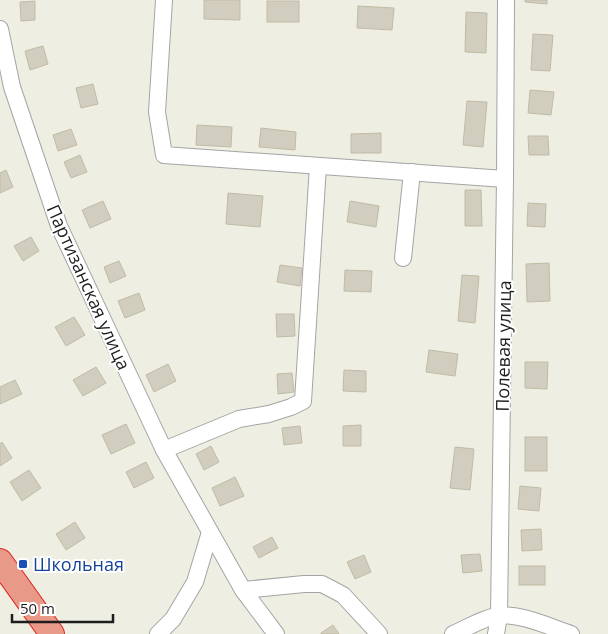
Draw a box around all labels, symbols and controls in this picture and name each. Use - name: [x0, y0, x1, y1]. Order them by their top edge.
- street label: Партизанская улица: [42, 200, 136, 374]
- street label: Полевая улица: [490, 280, 516, 412]
- place label: Школьная: [33, 552, 124, 576]
- marker: Школьная: [17, 558, 29, 570]
- scale bar: [12, 592, 114, 624]
- text: 50 m: [20, 598, 55, 618]

